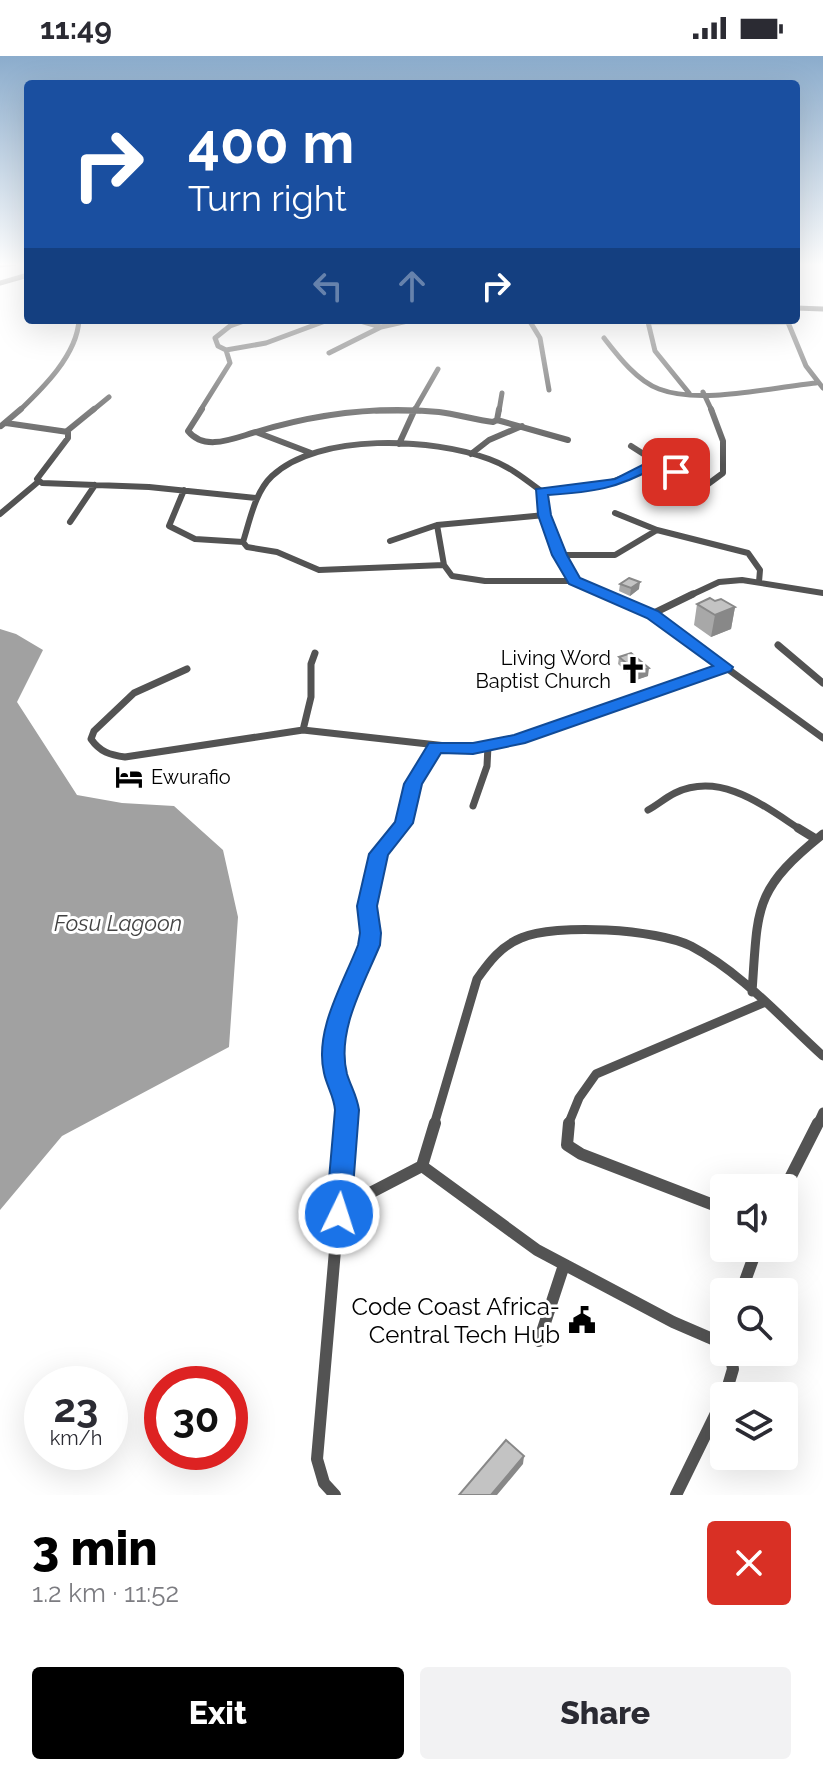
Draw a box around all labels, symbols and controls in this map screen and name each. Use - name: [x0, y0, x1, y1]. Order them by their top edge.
- text: 11:49: [40, 11, 112, 46]
- text: 400 m: [188, 110, 354, 176]
- icon: right: [56, 112, 160, 216]
- text: Turn right: [188, 177, 347, 219]
- icon: left: [306, 264, 350, 308]
- icon: ahead: [390, 264, 434, 308]
- icon: right: [474, 264, 518, 308]
- pin: [642, 438, 710, 506]
- icon: arrive: [654, 450, 698, 494]
- place label: Living Word Baptist Church: [475, 646, 611, 693]
- church icon: Living Word Baptist Church: [618, 655, 648, 685]
- hotel icon: Ewurafio: [114, 762, 144, 792]
- place label: Ewurafio: [151, 765, 231, 789]
- water label: Fosu Lagoon: [54, 910, 182, 936]
- position arrow: [297, 1172, 381, 1256]
- map controls: [710, 1174, 798, 1470]
- button: sound: [710, 1174, 798, 1262]
- button: search: [710, 1278, 798, 1366]
- place label: Code Coast Africa- Central Tech Hub: [351, 1292, 560, 1349]
- public building icon: Code Coast Africa- Central Tech Hub: [567, 1305, 597, 1335]
- speed limit sign: 30: [144, 1366, 248, 1470]
- button: layers: [710, 1382, 798, 1470]
- text: 23: [54, 1384, 98, 1431]
- text: km/h: [50, 1426, 102, 1450]
- text: 3 min: [32, 1520, 158, 1576]
- button: close: [707, 1521, 791, 1605]
- text: 1.2 km · 11:52: [32, 1578, 179, 1608]
- button: Exit: [32, 1667, 404, 1759]
- button: Share: [420, 1667, 791, 1759]

